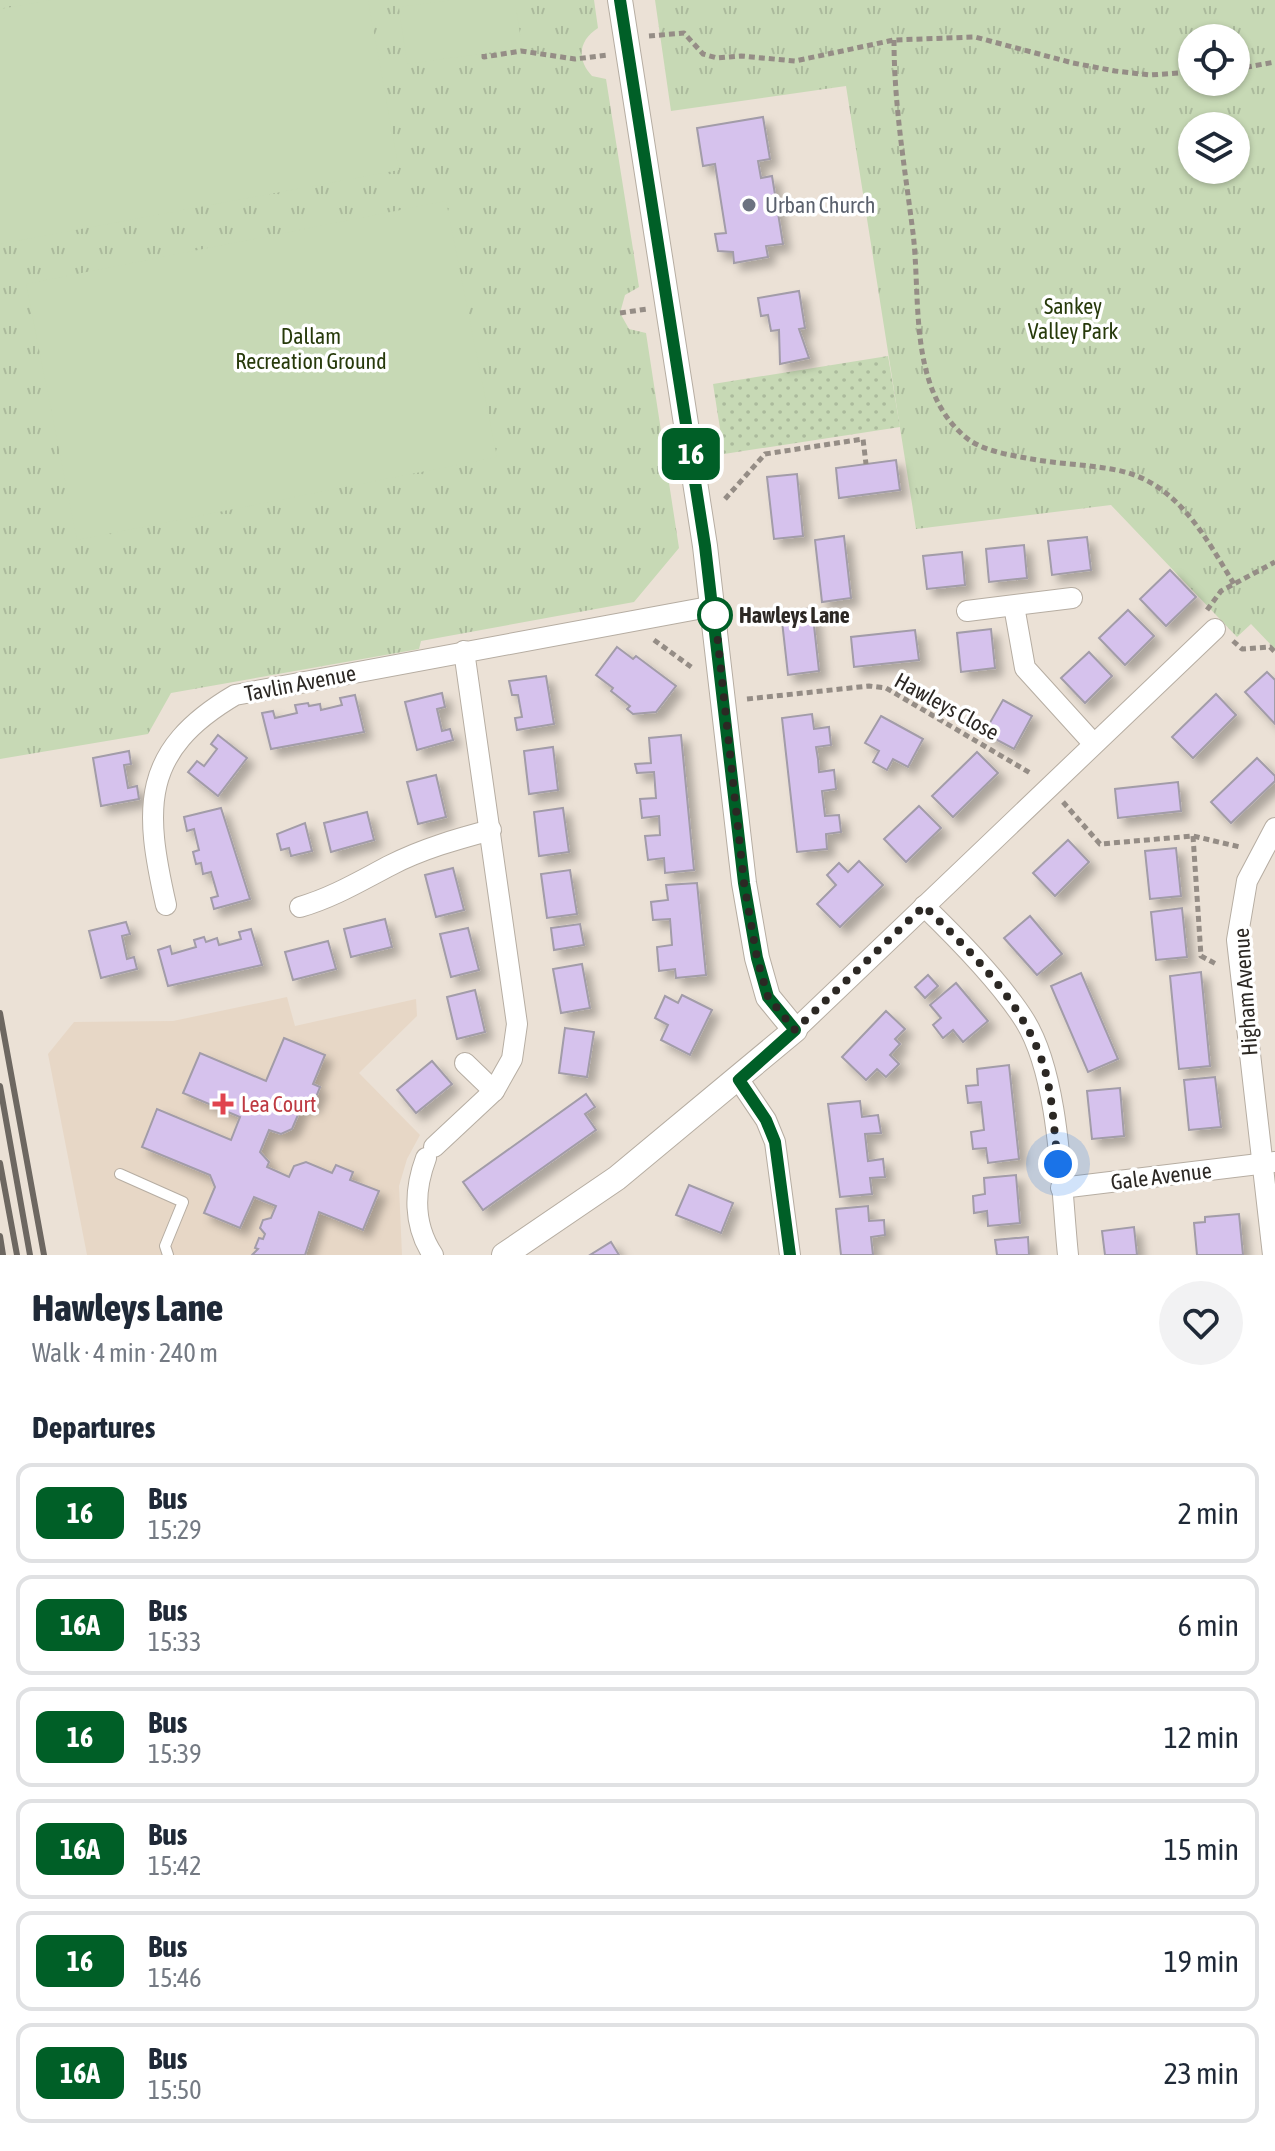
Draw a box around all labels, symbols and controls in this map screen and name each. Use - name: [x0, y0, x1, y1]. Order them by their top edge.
- map controls: [1178, 24, 1250, 184]
- button: locate: [1178, 24, 1250, 96]
- button: layers: [1178, 112, 1250, 184]
- place label: Urban Church: [765, 192, 875, 218]
- marker: Urban Church: [740, 196, 758, 214]
- park label: Sankey Valley Park: [1028, 293, 1119, 344]
- park label: Dallam Recreation Ground: [235, 323, 387, 374]
- line badge: 16: [655, 428, 727, 480]
- text: 16: [678, 438, 704, 470]
- marker: Hawleys Lane: [698, 598, 732, 632]
- place label: Hawleys Lane: [739, 602, 850, 628]
- street label: Tavlin Avenue: [242, 659, 358, 707]
- street label: Hawleys Close: [890, 667, 1004, 745]
- street label: Higham Avenue: [1228, 927, 1262, 1057]
- place label: Lea Court: [241, 1091, 316, 1117]
- marker: Lea Court: [212, 1093, 234, 1115]
- your location: [1038, 1144, 1078, 1184]
- street label: Gale Avenue: [1109, 1157, 1213, 1195]
- button: heart: [1159, 1281, 1243, 1365]
- text: Hawleys Lane: [32, 1286, 223, 1329]
- text: Walk · 4 min · 240 m: [32, 1338, 218, 1368]
- text: Departures: [32, 1410, 155, 1444]
- text: Bus: [148, 1481, 187, 1515]
- text: 2 min: [1178, 1496, 1239, 1530]
- text: 16: [67, 1497, 93, 1529]
- text: 15:29: [148, 1515, 202, 1545]
- text: Bus: [148, 1593, 187, 1627]
- text: 6 min: [1178, 1608, 1239, 1642]
- text: 16A: [60, 1609, 100, 1641]
- text: 15:33: [148, 1627, 202, 1657]
- text: Bus: [148, 1705, 187, 1739]
- text: 12 min: [1164, 1720, 1239, 1754]
- text: 16: [67, 1721, 93, 1753]
- text: 15:39: [148, 1739, 202, 1769]
- text: Bus: [148, 1817, 187, 1851]
- text: 15 min: [1164, 1832, 1239, 1866]
- text: 16A: [60, 1833, 100, 1865]
- text: 15:42: [148, 1851, 202, 1881]
- text: Bus: [148, 1929, 187, 1963]
- text: 19 min: [1164, 1944, 1239, 1978]
- text: 16: [67, 1945, 93, 1977]
- text: 15:46: [148, 1963, 202, 1993]
- text: Bus: [148, 2041, 187, 2075]
- text: 23 min: [1164, 2056, 1239, 2090]
- text: 16A: [60, 2057, 100, 2089]
- text: 15:50: [148, 2075, 202, 2105]

